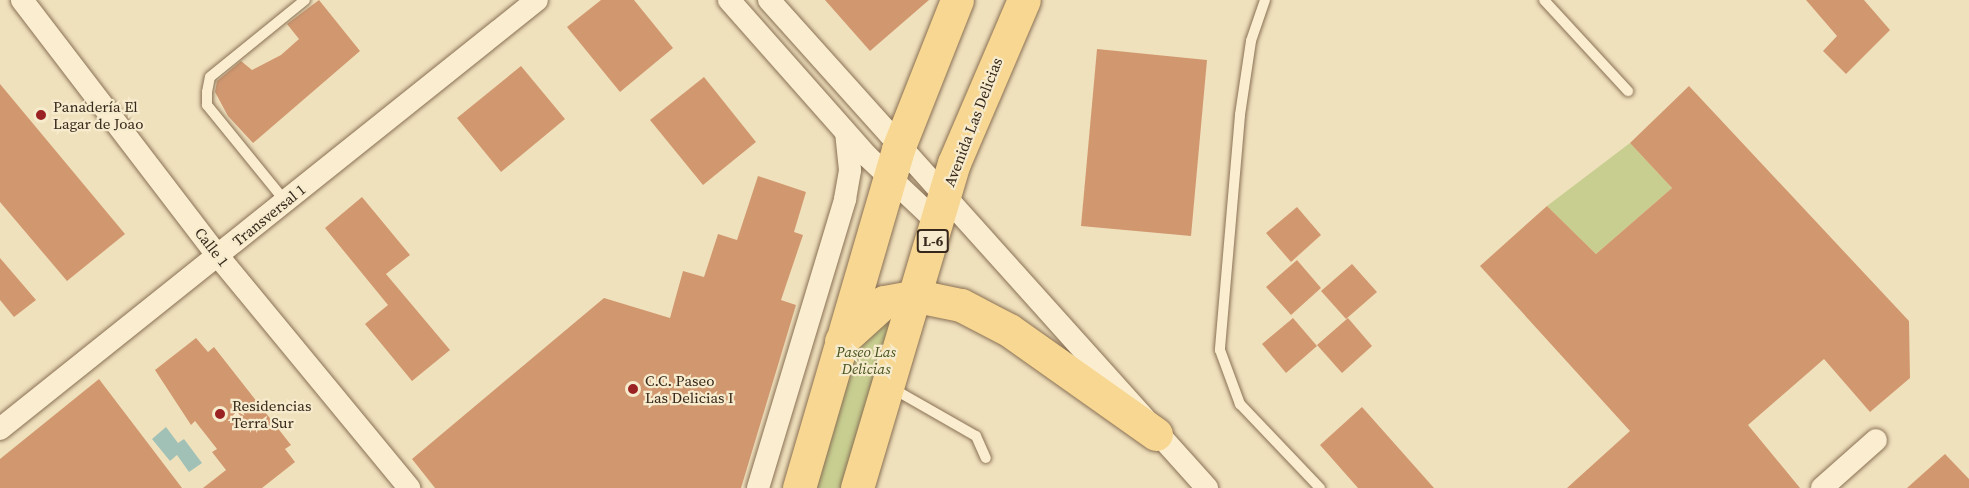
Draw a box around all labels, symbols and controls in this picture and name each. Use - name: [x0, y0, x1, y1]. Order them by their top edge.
- street label: Avenida Las Delicias: [940, 55, 1006, 189]
- place label: Panadería El Lagar de Joao: [53, 97, 143, 132]
- marker: Panadería El Lagar de Joao: [34, 108, 48, 122]
- street label: Transversal 1: [229, 180, 309, 250]
- street label: Calle 1: [191, 224, 233, 270]
- road number: L-6: [916, 230, 950, 252]
- park label: Paseo Las Delicias: [836, 342, 896, 377]
- place label: C.C. Paseo Las Delicias I: [645, 371, 734, 406]
- marker: C.C. Paseo Las Delicias I: [626, 382, 640, 396]
- place label: Residencias Terra Sur: [232, 396, 311, 431]
- marker: Residencias Terra Sur: [213, 407, 227, 421]

